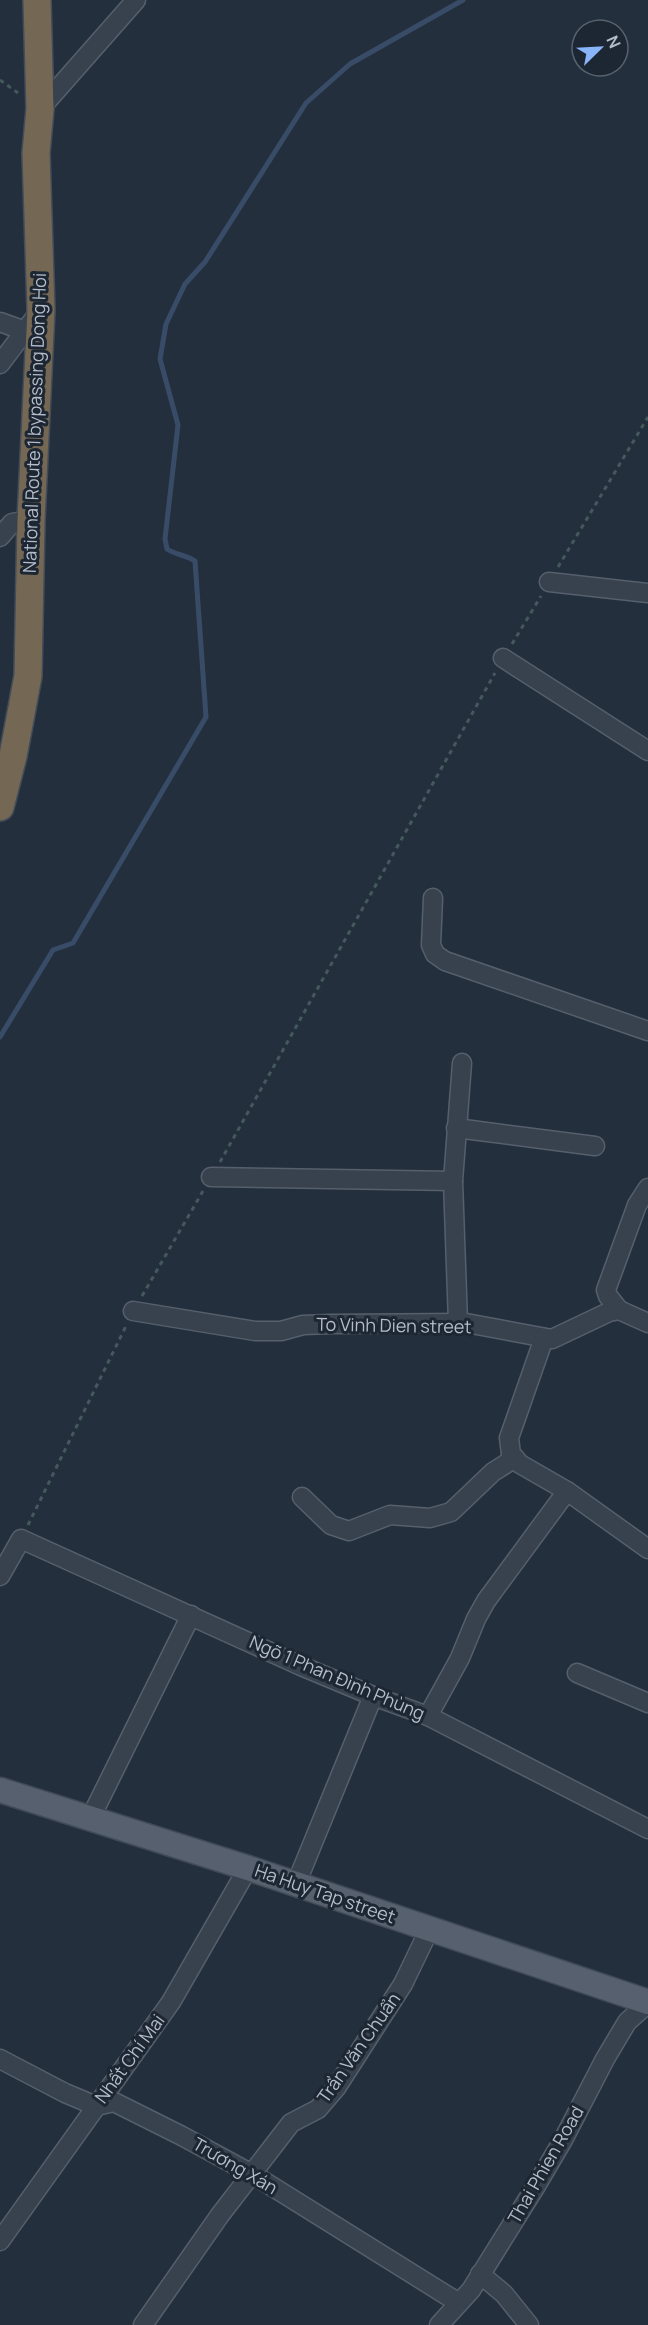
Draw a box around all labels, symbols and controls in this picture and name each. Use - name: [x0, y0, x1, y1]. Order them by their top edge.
- north arrow: [570, 18, 630, 78]
- text: N: [601, 32, 626, 52]
- street label: National Route 1 bypassing Dong Hoi: [17, 272, 51, 573]
- street label: To Vinh Dien street: [316, 1312, 472, 1338]
- street label: Ngõ 1 Phan Đình Phùng: [246, 1629, 429, 1725]
- street label: Ha Huy Tap street: [252, 1858, 399, 1928]
- street label: Trần Văn Chuẩn: [311, 1987, 405, 2107]
- street label: Nhất Chí Mai: [89, 2009, 170, 2108]
- street label: Thai Phien Road: [502, 2101, 589, 2228]
- street label: Trương Xán: [189, 2131, 282, 2199]

